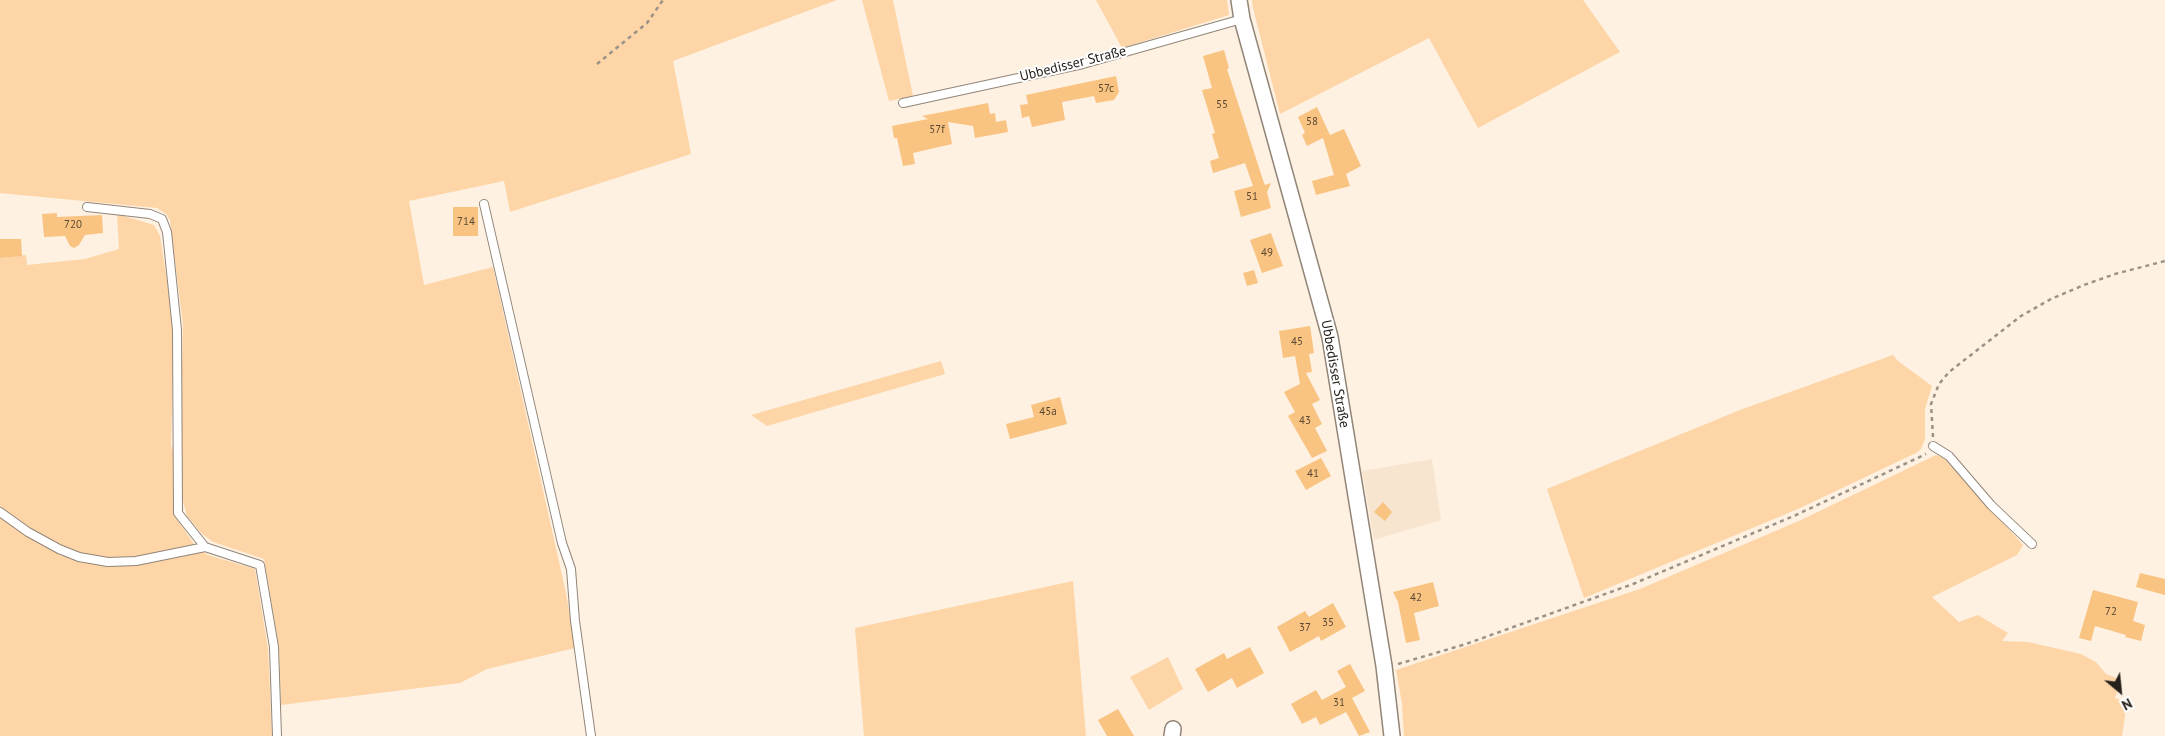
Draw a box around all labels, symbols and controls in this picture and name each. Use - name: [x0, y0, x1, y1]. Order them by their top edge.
- street label: Ubbedisser Straße: [1018, 43, 1128, 85]
- house number: 57c: [1098, 82, 1114, 96]
- house number: 55: [1216, 98, 1228, 112]
- house number: 58: [1306, 115, 1318, 129]
- house number: 57f: [929, 123, 945, 137]
- house number: 51: [1246, 190, 1258, 204]
- house number: 714: [457, 215, 475, 229]
- house number: 720: [64, 218, 82, 232]
- house number: 49: [1261, 246, 1273, 260]
- street label: Ubbedisser Straße: [1317, 319, 1353, 429]
- house number: 45: [1291, 335, 1303, 349]
- house number: 45a: [1039, 405, 1057, 419]
- house number: 43: [1299, 414, 1311, 428]
- house number: 41: [1307, 467, 1319, 481]
- house number: 42: [1410, 591, 1422, 605]
- house number: 72: [2105, 605, 2117, 619]
- house number: 35: [1322, 616, 1334, 630]
- house number: 37: [1299, 621, 1311, 635]
- north arrow: [2095, 666, 2145, 716]
- text: N: [2119, 694, 2135, 714]
- house number: 31: [1333, 696, 1345, 710]

